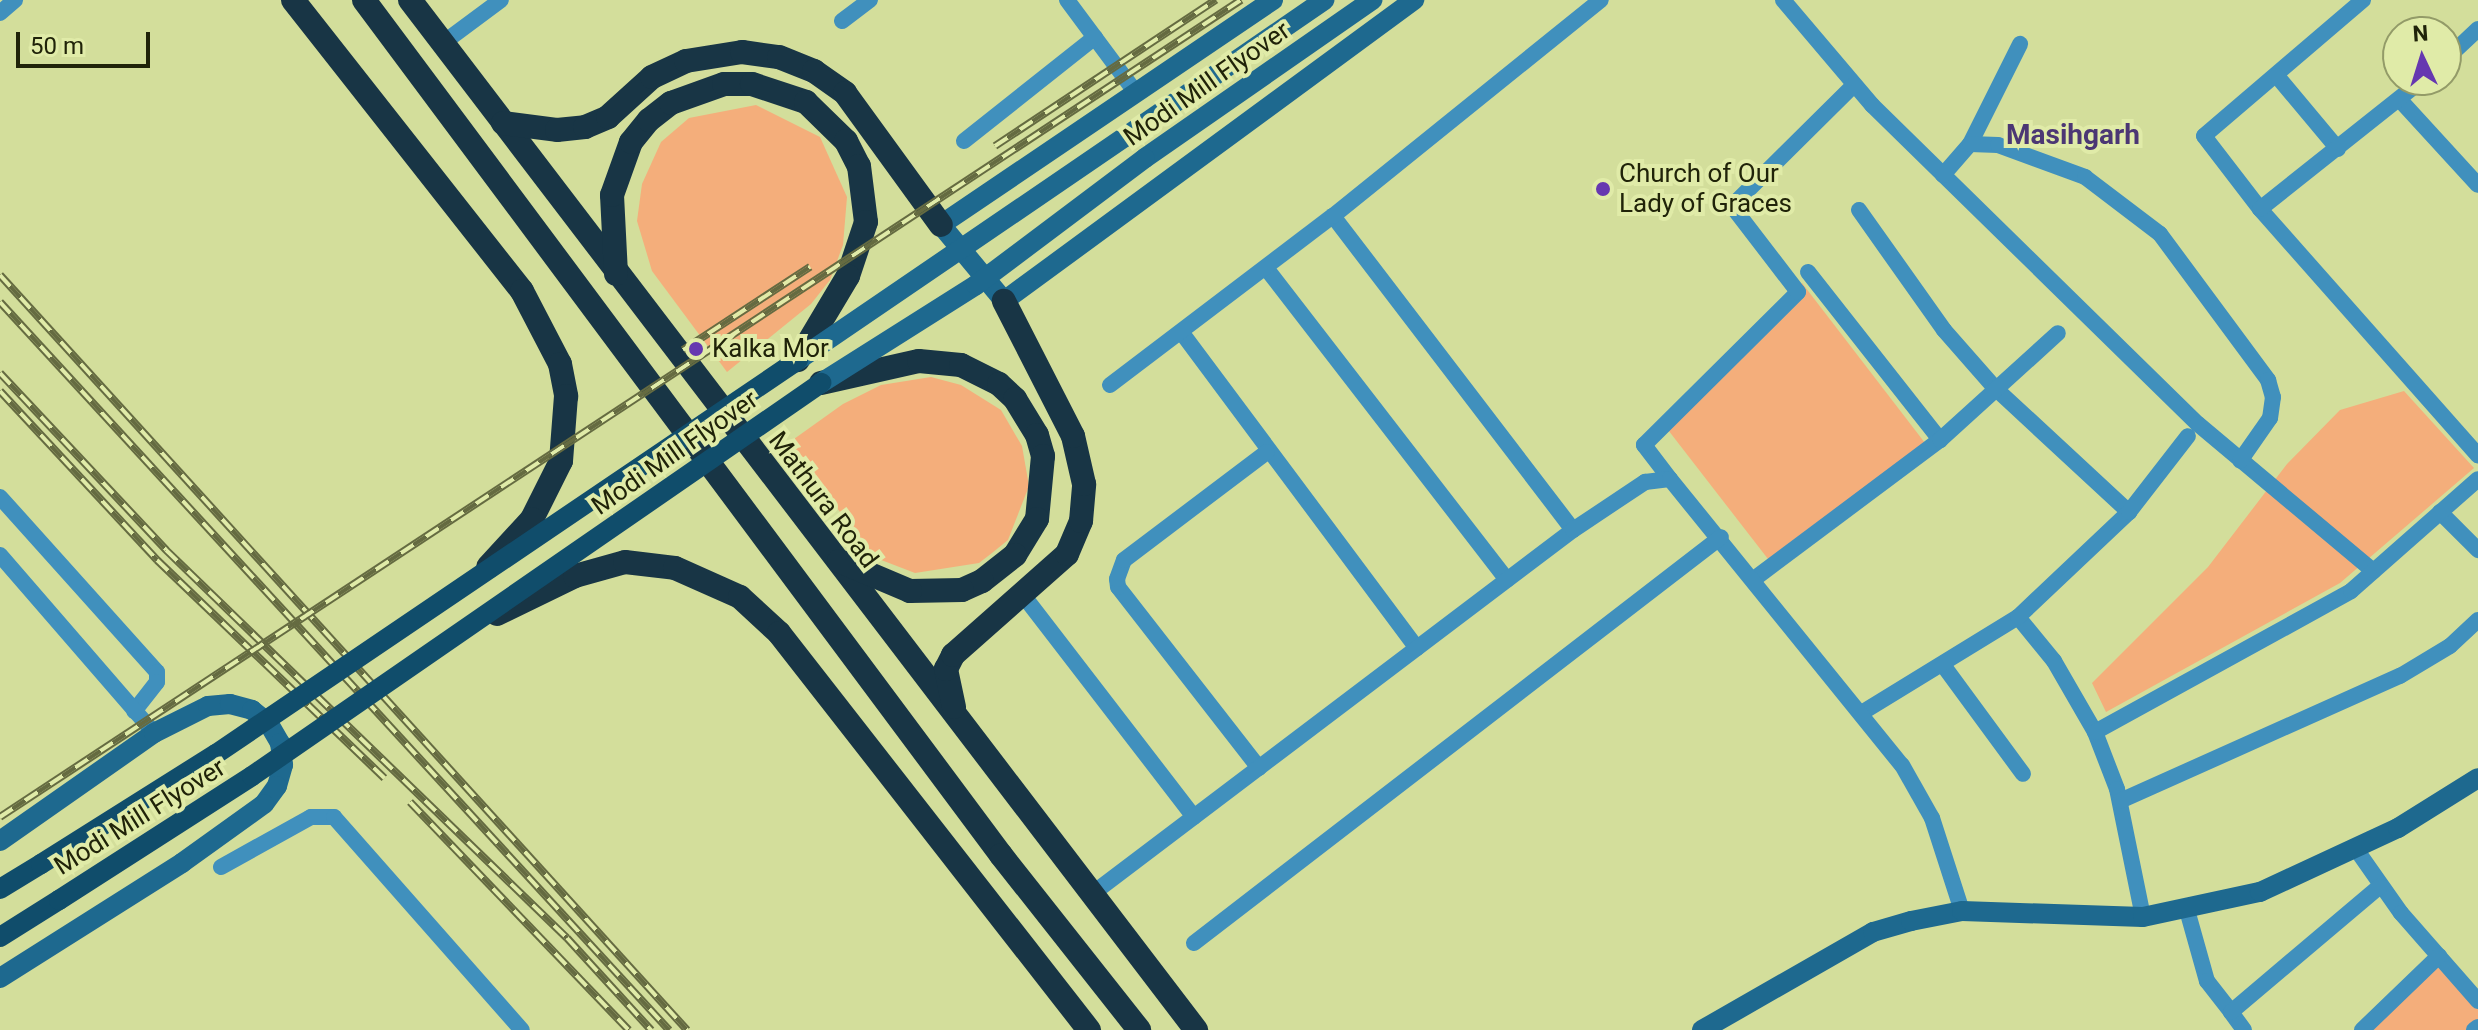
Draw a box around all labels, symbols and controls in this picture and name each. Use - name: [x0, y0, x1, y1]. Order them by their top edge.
- street label: Modi Mill Flyover: [1118, 15, 1296, 153]
- scale bar: [20, 16, 154, 66]
- north arrow: [2382, 16, 2462, 96]
- text: N: [2412, 21, 2429, 47]
- text: 50 m: [30, 32, 84, 60]
- district label: Masihgarh: [2006, 118, 2140, 152]
- place label: Church of Our Lady of Graces: [1619, 158, 1792, 220]
- marker: Church of Our Lady of Graces: [1594, 180, 1612, 198]
- place label: Kalka Mor: [712, 333, 829, 365]
- marker: Kalka Mor: [687, 340, 705, 358]
- street label: Modi Mill Flyover: [586, 384, 764, 522]
- street label: Mathura Road: [762, 426, 884, 574]
- street label: Modi Mill Flyover: [49, 752, 231, 882]

